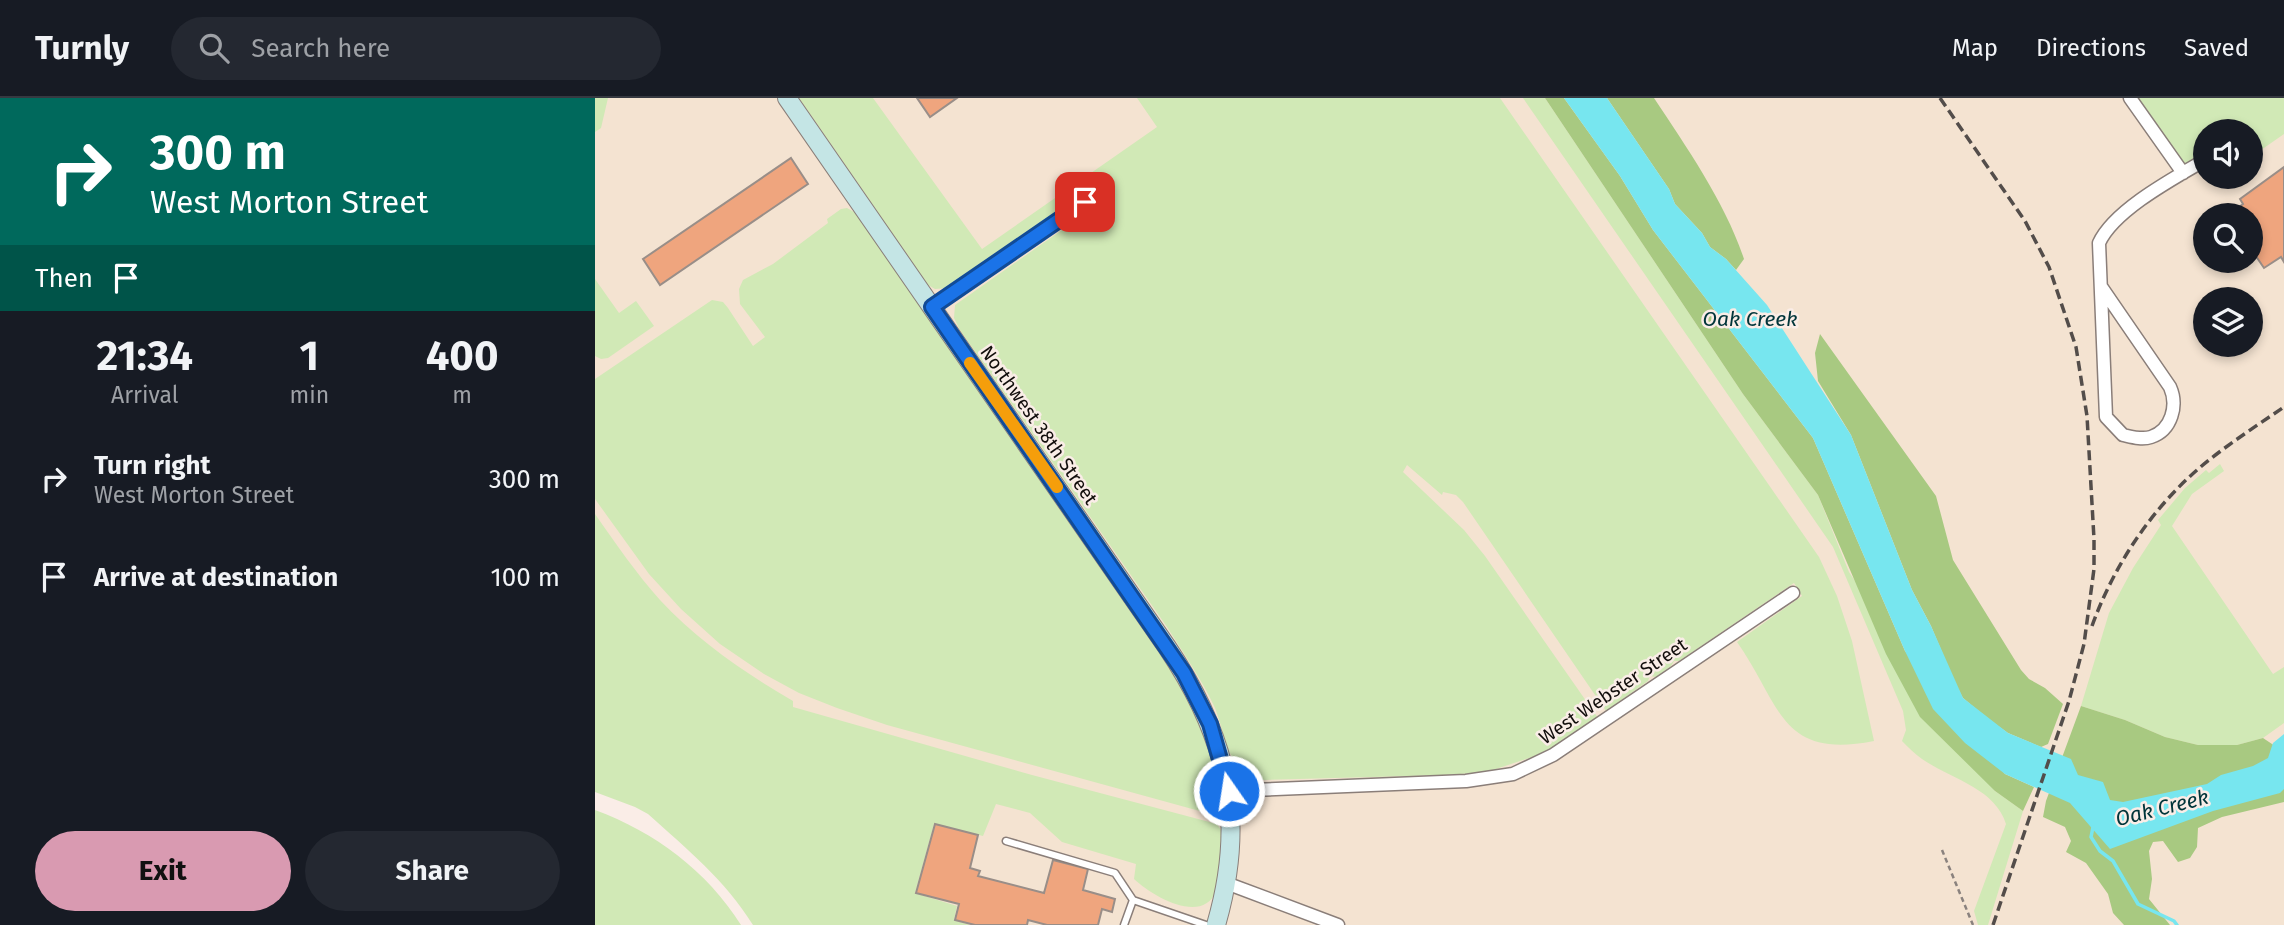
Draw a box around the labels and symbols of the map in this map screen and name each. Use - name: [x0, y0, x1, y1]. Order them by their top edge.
- pin: [1055, 172, 1115, 232]
- water label: Oak Creek: [1702, 306, 1798, 332]
- street label: Northwest 38th Street: [975, 341, 1103, 509]
- street label: West Webster Street: [1535, 633, 1691, 749]
- position arrow: [1192, 754, 1266, 828]
- water label: Oak Creek: [2113, 784, 2211, 832]

